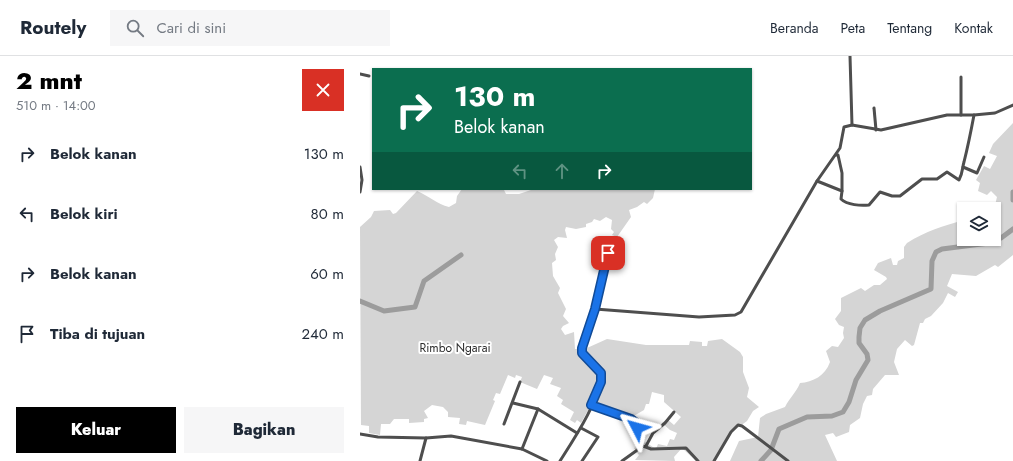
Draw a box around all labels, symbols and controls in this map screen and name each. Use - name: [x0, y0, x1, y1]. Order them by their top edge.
- search box: [110, 10, 390, 46]
- text: Routely: [20, 14, 86, 41]
- icon: search: [124, 17, 146, 39]
- text: Cari di sini: [156, 17, 226, 39]
- text: Beranda: [770, 18, 819, 38]
- text: Peta: [841, 18, 865, 38]
- text: Tentang: [887, 18, 932, 38]
- text: Kontak: [954, 18, 993, 38]
- text: 2 mnt: [16, 63, 82, 98]
- button: close: [302, 69, 344, 111]
- text: 130 m: [454, 76, 536, 117]
- icon: right: [388, 84, 440, 136]
- text: 510 m · 14:00: [16, 96, 96, 115]
- text: Belok kanan: [454, 114, 545, 140]
- icon: right: [16, 143, 38, 165]
- text: Belok kanan: [50, 143, 137, 165]
- text: 130 m: [304, 143, 344, 165]
- icon: left: [509, 160, 531, 182]
- icon: ahead: [551, 160, 573, 182]
- icon: right: [593, 160, 615, 182]
- map controls: [957, 202, 1001, 246]
- button: layers: [957, 202, 1001, 246]
- icon: left: [16, 203, 38, 225]
- text: Belok kiri: [50, 203, 118, 225]
- text: 80 m: [311, 203, 344, 225]
- pin: [591, 236, 625, 270]
- icon: arrive: [597, 242, 619, 264]
- icon: right: [16, 263, 38, 285]
- text: Belok kanan: [50, 263, 137, 285]
- text: 60 m: [310, 263, 344, 285]
- icon: arrive: [16, 323, 38, 345]
- text: Tiba di tujuan: [50, 323, 145, 345]
- text: 240 m: [302, 323, 344, 345]
- park label: Rimbo Ngarai: [419, 339, 491, 357]
- button: Keluar: [16, 407, 176, 453]
- button: Bagikan: [184, 407, 344, 453]
- position arrow: [616, 407, 658, 449]

